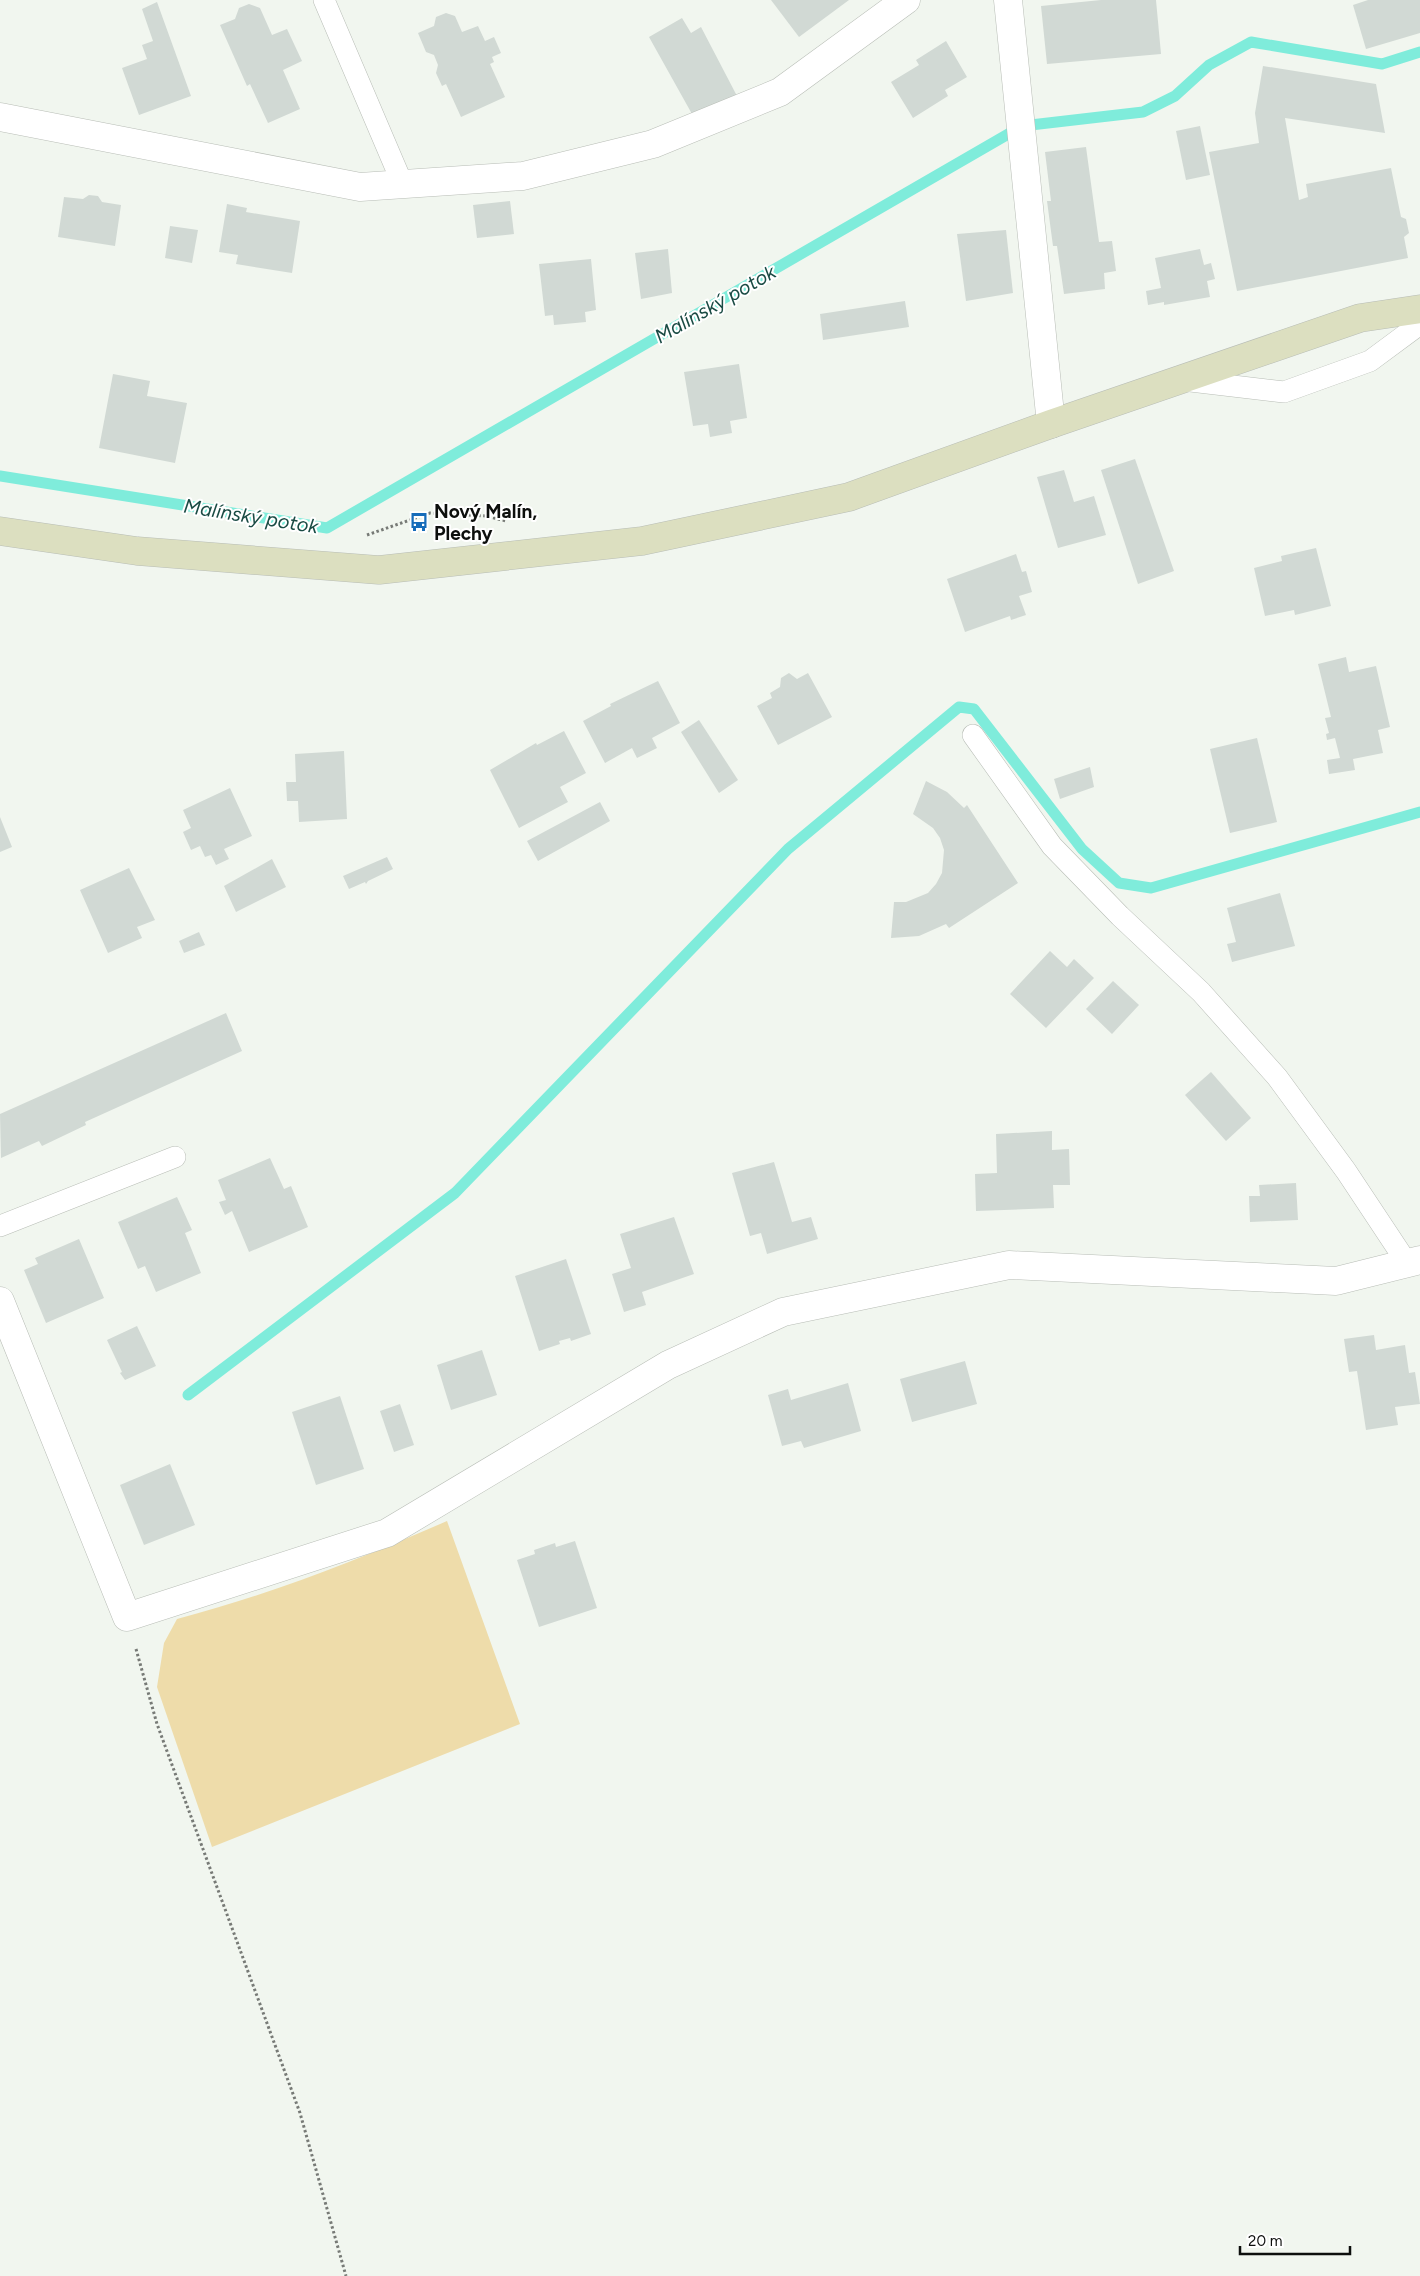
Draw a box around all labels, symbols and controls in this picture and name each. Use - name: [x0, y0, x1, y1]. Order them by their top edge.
- water label: Malínský potok: [650, 259, 781, 348]
- water label: Malínský potok: [182, 494, 321, 539]
- place label: Nový Malín, Plechy: [434, 500, 537, 545]
- bus stop icon: Nový Malín, Plechy: [408, 511, 430, 533]
- scale bar: [1240, 2224, 1350, 2256]
- text: 20 m: [1248, 2232, 1282, 2250]

